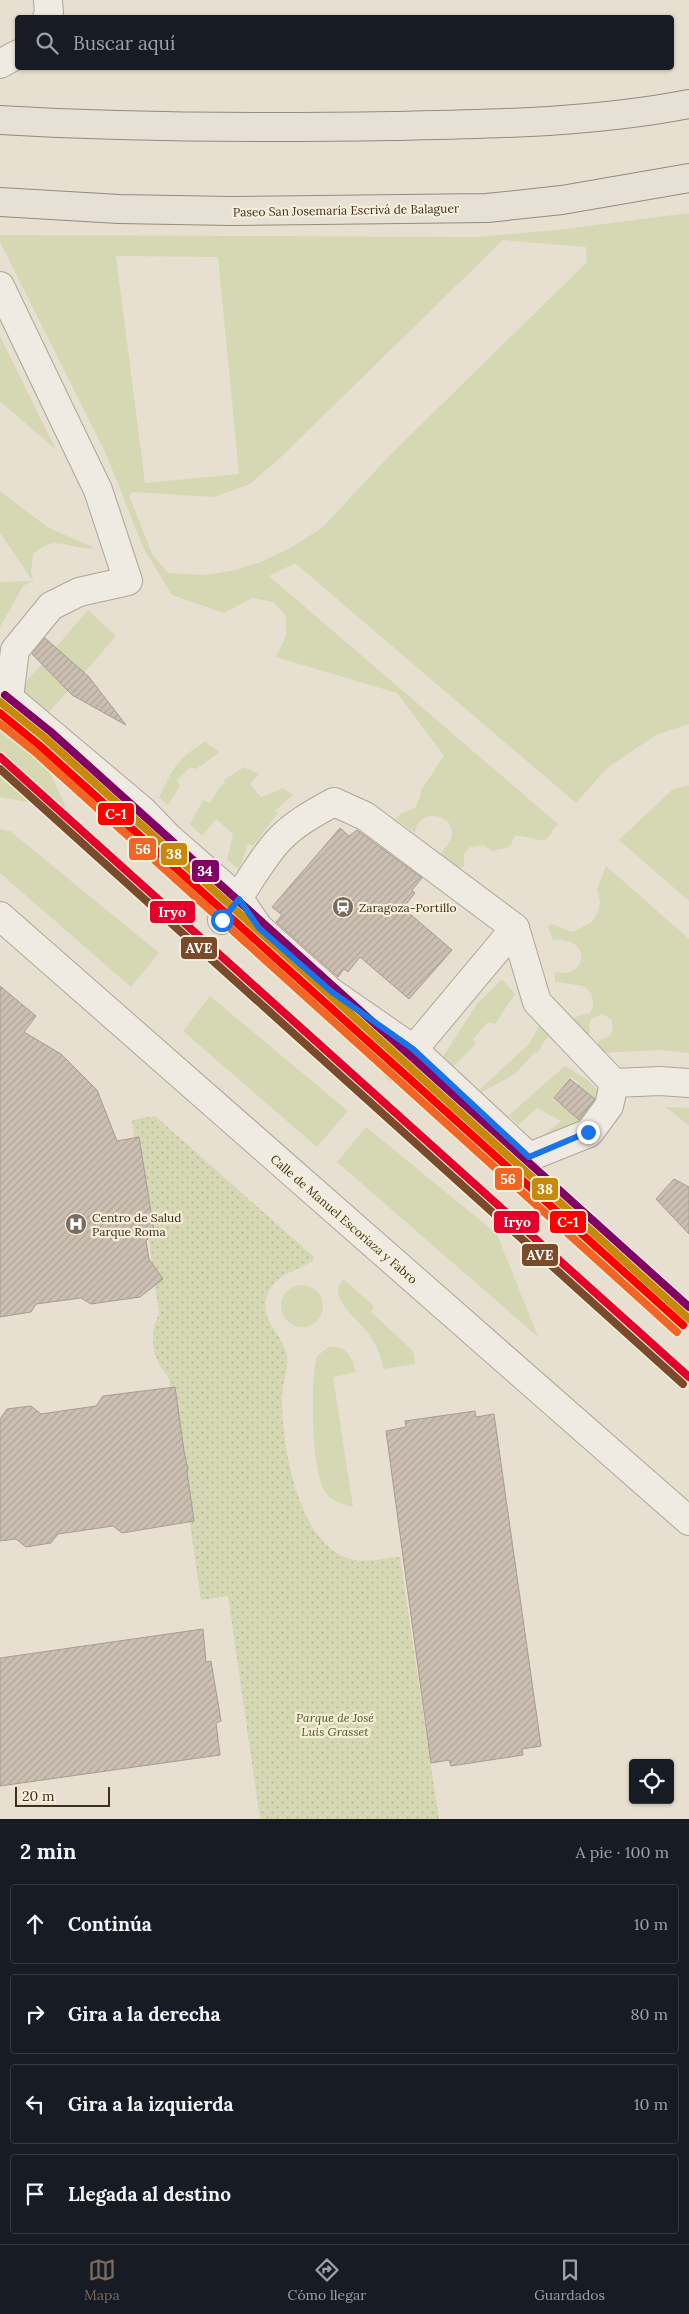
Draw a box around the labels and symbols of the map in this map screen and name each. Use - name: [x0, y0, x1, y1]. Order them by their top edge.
- street label: Paseo San Josemaría Escrivá de Balaguer: [233, 201, 460, 219]
- line badge: C-1: [97, 802, 135, 826]
- text: C-1: [105, 805, 127, 823]
- line badge: 56: [128, 837, 157, 861]
- text: 56: [135, 840, 151, 858]
- line badge: 38: [160, 842, 188, 866]
- text: 38: [166, 845, 182, 863]
- line badge: 34: [191, 859, 220, 883]
- text: 34: [197, 862, 213, 880]
- station icon: Zaragoza-Portillo: [331, 895, 355, 919]
- line badge: Iryo: [149, 900, 196, 924]
- place label: Zaragoza-Portillo: [359, 900, 456, 915]
- text: Iryo: [158, 903, 186, 921]
- route start: [211, 909, 234, 932]
- line badge: AVE: [180, 936, 218, 960]
- text: AVE: [186, 939, 213, 957]
- route end: [577, 1121, 600, 1144]
- street label: Calle de Manuel Escoriaza y Fabro: [268, 1151, 420, 1287]
- line badge: 56: [494, 1167, 523, 1191]
- text: 56: [500, 1170, 516, 1188]
- line badge: 38: [531, 1177, 559, 1201]
- text: 38: [537, 1180, 553, 1198]
- place label: Centro de Salud Parque Roma: [92, 1210, 181, 1239]
- line badge: Iryo: [493, 1210, 540, 1234]
- line badge: C-1: [549, 1210, 587, 1234]
- hospital icon: Centro de Salud Parque Roma: [64, 1212, 88, 1236]
- text: Iryo: [503, 1213, 531, 1231]
- text: C-1: [557, 1213, 579, 1231]
- line badge: AVE: [521, 1243, 559, 1267]
- text: AVE: [527, 1246, 554, 1264]
- park label: Parque de José Luis Grasset: [296, 1710, 374, 1739]
- scale bar: [15, 1784, 110, 1807]

